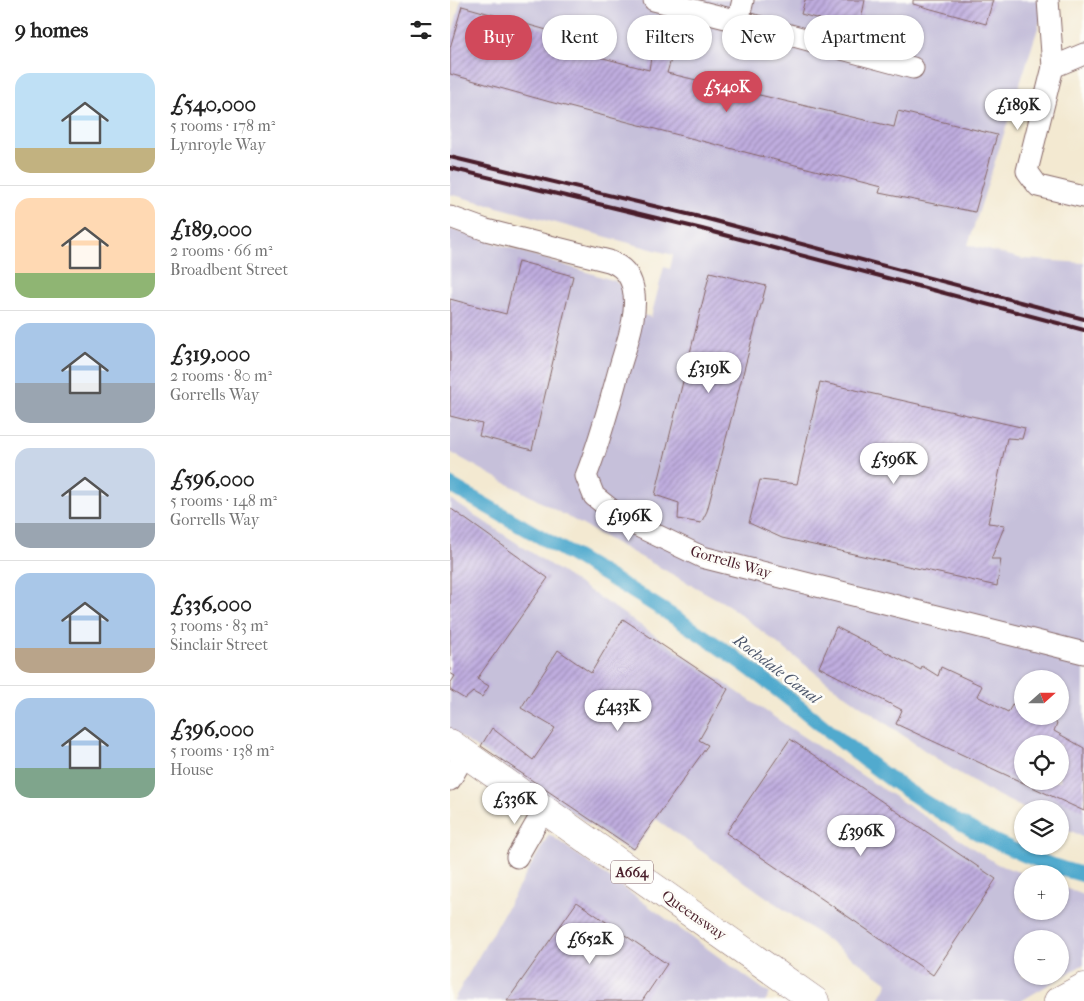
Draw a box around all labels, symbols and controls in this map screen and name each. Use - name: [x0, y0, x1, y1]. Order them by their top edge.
- chip: Buy: [465, 15, 532, 60]
- chip: Rent: [542, 15, 617, 60]
- chip: Filters: [627, 15, 712, 60]
- chip: New: [722, 15, 794, 60]
- chip: Apartment: [804, 15, 924, 60]
- icon: filters: [407, 16, 435, 44]
- text: 9 homes: [15, 18, 88, 42]
- pin: £540K: [692, 70, 762, 113]
- text: £540K: [703, 77, 751, 96]
- pin: £189K: [983, 88, 1053, 131]
- text: £540,000: [170, 92, 256, 116]
- icon: home: [55, 93, 115, 153]
- text: £189K: [996, 95, 1040, 114]
- text: 5 rooms · 178 m²: [170, 116, 275, 135]
- text: Lynroyle Way: [170, 135, 266, 154]
- text: £189,000: [170, 217, 252, 241]
- icon: home: [55, 218, 115, 278]
- text: 2 rooms · 66 m²: [170, 241, 272, 260]
- text: Broadbent Street: [170, 260, 288, 279]
- text: £319,000: [170, 342, 250, 366]
- icon: home: [55, 343, 115, 403]
- pin: £319K: [674, 352, 744, 394]
- text: £319K: [688, 358, 730, 377]
- text: 2 rooms · 80 m²: [170, 366, 272, 385]
- text: Gorrells Way: [170, 385, 259, 404]
- pin: £596K: [859, 442, 929, 485]
- text: £596K: [871, 449, 917, 468]
- text: £596,000: [170, 467, 255, 491]
- icon: home: [55, 468, 115, 528]
- text: 5 rooms · 148 m²: [170, 491, 277, 510]
- pin: £196K: [594, 500, 664, 542]
- text: £196K: [606, 506, 652, 525]
- text: Gorrells Way: [170, 510, 259, 529]
- street label: Gorrells Way: [688, 542, 775, 582]
- text: £336,000: [170, 592, 252, 616]
- icon: home: [55, 593, 115, 653]
- text: 3 rooms · 83 m²: [170, 616, 268, 635]
- water label: Rochdale Canal: [729, 630, 826, 709]
- text: Sinclair Street: [170, 635, 268, 654]
- north arrow: [1014, 670, 1069, 725]
- map controls: [1014, 670, 1069, 985]
- pin: £433K: [583, 690, 653, 732]
- text: £433K: [596, 696, 640, 715]
- text: £396,000: [170, 717, 254, 741]
- icon: home: [55, 718, 115, 778]
- button: locate: [1014, 735, 1069, 790]
- text: 5 rooms · 138 m²: [170, 741, 274, 760]
- text: House: [170, 760, 213, 779]
- pin: £336K: [480, 782, 550, 825]
- text: £336K: [493, 789, 537, 808]
- button: layers: [1014, 800, 1069, 855]
- pin: £396K: [826, 814, 896, 857]
- text: £396K: [838, 821, 884, 840]
- road number: A664: [611, 860, 653, 884]
- button: +: [1014, 865, 1069, 920]
- street label: Queensway: [658, 886, 731, 944]
- pin: £652K: [555, 922, 625, 965]
- text: £652K: [567, 929, 613, 948]
- button: −: [1014, 930, 1069, 985]

